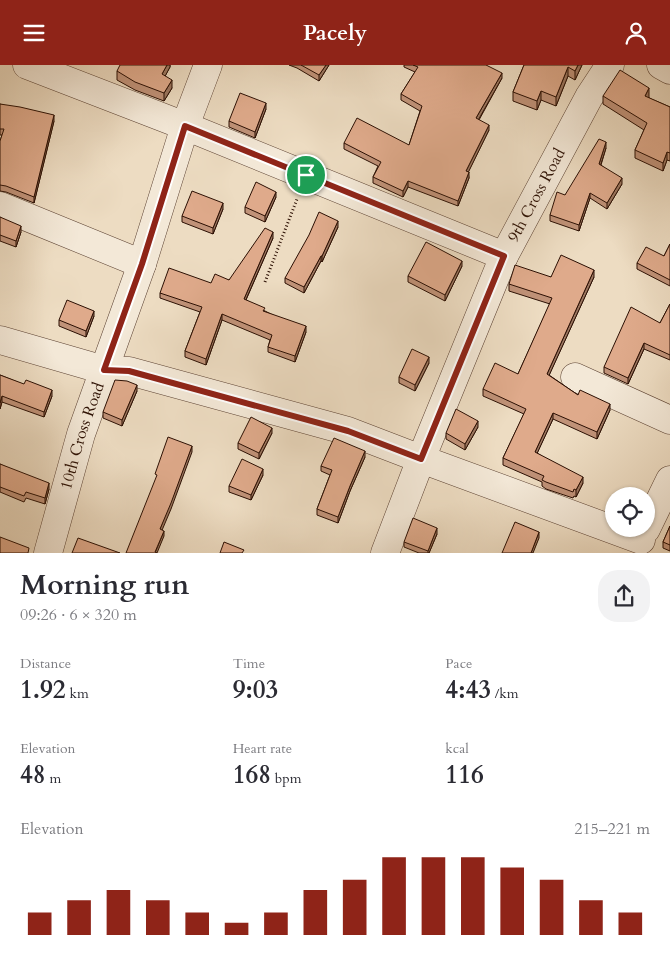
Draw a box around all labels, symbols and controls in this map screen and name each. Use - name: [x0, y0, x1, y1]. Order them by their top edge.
- text: Pacely: [303, 18, 367, 48]
- icon: menu: [20, 19, 48, 47]
- icon: person: [622, 19, 650, 47]
- street label: 9th Cross Road: [502, 144, 571, 246]
- pin: [285, 154, 327, 196]
- icon: arrive: [292, 161, 320, 189]
- street label: 10th Cross Road: [55, 379, 110, 492]
- map controls: [605, 487, 655, 537]
- button: locate: [605, 487, 655, 537]
- text: Morning run: [20, 566, 189, 604]
- button: share: [598, 570, 650, 622]
- text: 09:26 · 6 × 320 m: [20, 604, 137, 626]
- text: Distance: [20, 654, 71, 673]
- text: Time: [233, 654, 265, 673]
- text: Pace: [445, 654, 472, 673]
- text: 1.92: [20, 673, 66, 707]
- text: 9:03: [233, 673, 278, 707]
- text: 4:43: [445, 673, 491, 707]
- text: km: [66, 684, 89, 703]
- text: /km: [491, 684, 519, 703]
- text: Elevation: [20, 739, 76, 758]
- text: Heart rate: [233, 739, 292, 758]
- text: kcal: [445, 739, 469, 758]
- text: 48: [20, 758, 46, 792]
- text: 168: [233, 758, 271, 792]
- text: 116: [445, 758, 484, 792]
- text: m: [46, 769, 61, 788]
- text: bpm: [271, 769, 302, 788]
- text: Elevation: [20, 818, 84, 840]
- text: 215–221 m: [574, 818, 650, 840]

